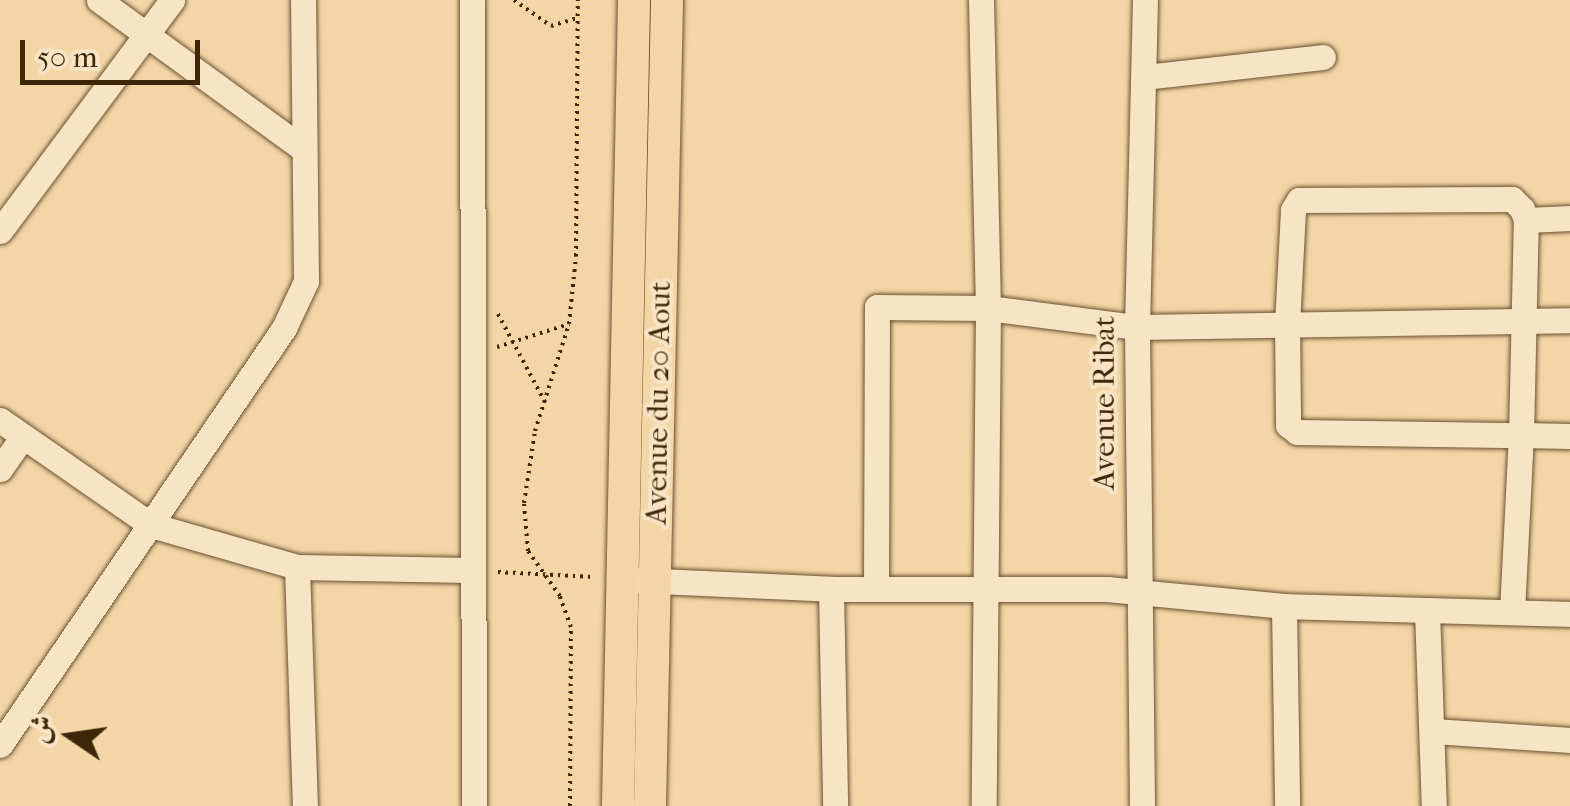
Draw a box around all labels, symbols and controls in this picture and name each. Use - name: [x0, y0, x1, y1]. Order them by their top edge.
- scale bar: [25, 20, 205, 82]
- text: 50 m: [37, 40, 98, 75]
- street label: Avenue du 20 Aout: [639, 281, 679, 525]
- street label: Avenue Ribat: [1087, 316, 1123, 490]
- north arrow: [20, 686, 120, 786]
- text: ش: [21, 712, 59, 746]

